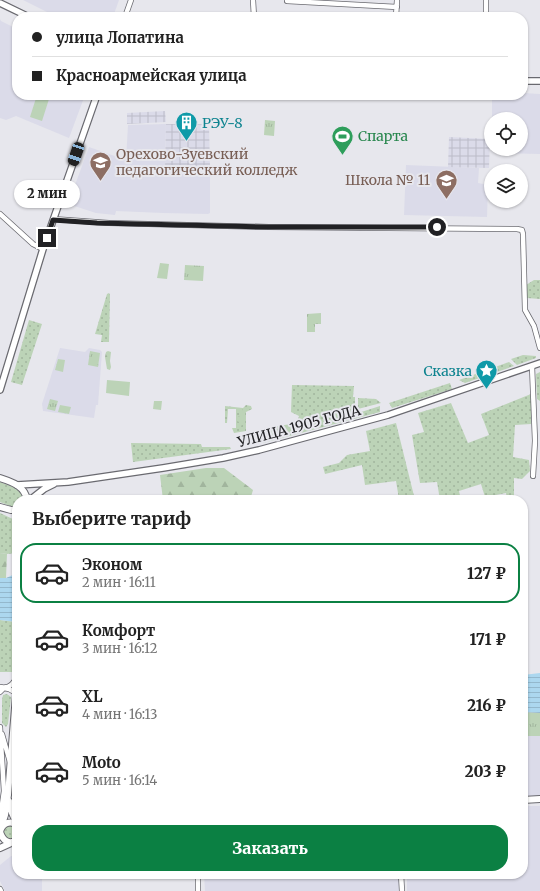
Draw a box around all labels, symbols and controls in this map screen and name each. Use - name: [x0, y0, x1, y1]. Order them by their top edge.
- text: улица Лопатина: [56, 28, 184, 47]
- text: Красноармейская улица: [56, 66, 247, 85]
- building icon: РЭУ-8: [173, 110, 199, 143]
- map controls: [484, 112, 528, 208]
- button: locate: [484, 112, 528, 156]
- place label: РЭУ-8: [202, 114, 243, 132]
- sports icon: Спарта: [329, 123, 355, 156]
- place label: Спарта: [358, 127, 409, 145]
- car: [66, 141, 86, 167]
- place label: Орехово-Зуевский педагогический колледж: [116, 145, 298, 179]
- school or university icon: Орехово-Зуевский педагогический колледж: [88, 149, 114, 182]
- button: layers: [484, 164, 528, 208]
- school or university icon: Школа № 11: [433, 167, 459, 200]
- place label: Школа № 11: [345, 171, 430, 189]
- callout: 2 мин: [14, 180, 80, 208]
- text: 2 мин: [27, 185, 67, 202]
- route start: [428, 218, 446, 236]
- route end: [38, 229, 56, 247]
- place icon: Сказка: [474, 358, 500, 391]
- place label: Сказка: [423, 362, 472, 380]
- street label: УЛИЦА 1905 ГОДА: [235, 401, 363, 451]
- text: Выберите тариф: [32, 507, 191, 530]
- icon: car: [34, 555, 70, 591]
- text: Эконом: [82, 555, 142, 574]
- text: 127 ₽: [467, 564, 506, 583]
- text: 2 мин · 16:11: [82, 574, 156, 591]
- icon: car: [34, 621, 70, 657]
- text: Комфорт: [82, 621, 155, 640]
- text: 171 ₽: [470, 630, 506, 649]
- text: 3 мин · 16:12: [82, 640, 157, 657]
- icon: car: [34, 687, 70, 723]
- text: XL: [82, 687, 103, 706]
- text: 216 ₽: [467, 696, 506, 715]
- text: 4 мин · 16:13: [82, 706, 158, 723]
- icon: car: [34, 753, 70, 789]
- text: Moto: [82, 753, 121, 772]
- text: 203 ₽: [465, 762, 506, 781]
- text: 5 мин · 16:14: [82, 772, 157, 789]
- button: Заказать: [32, 825, 508, 871]

